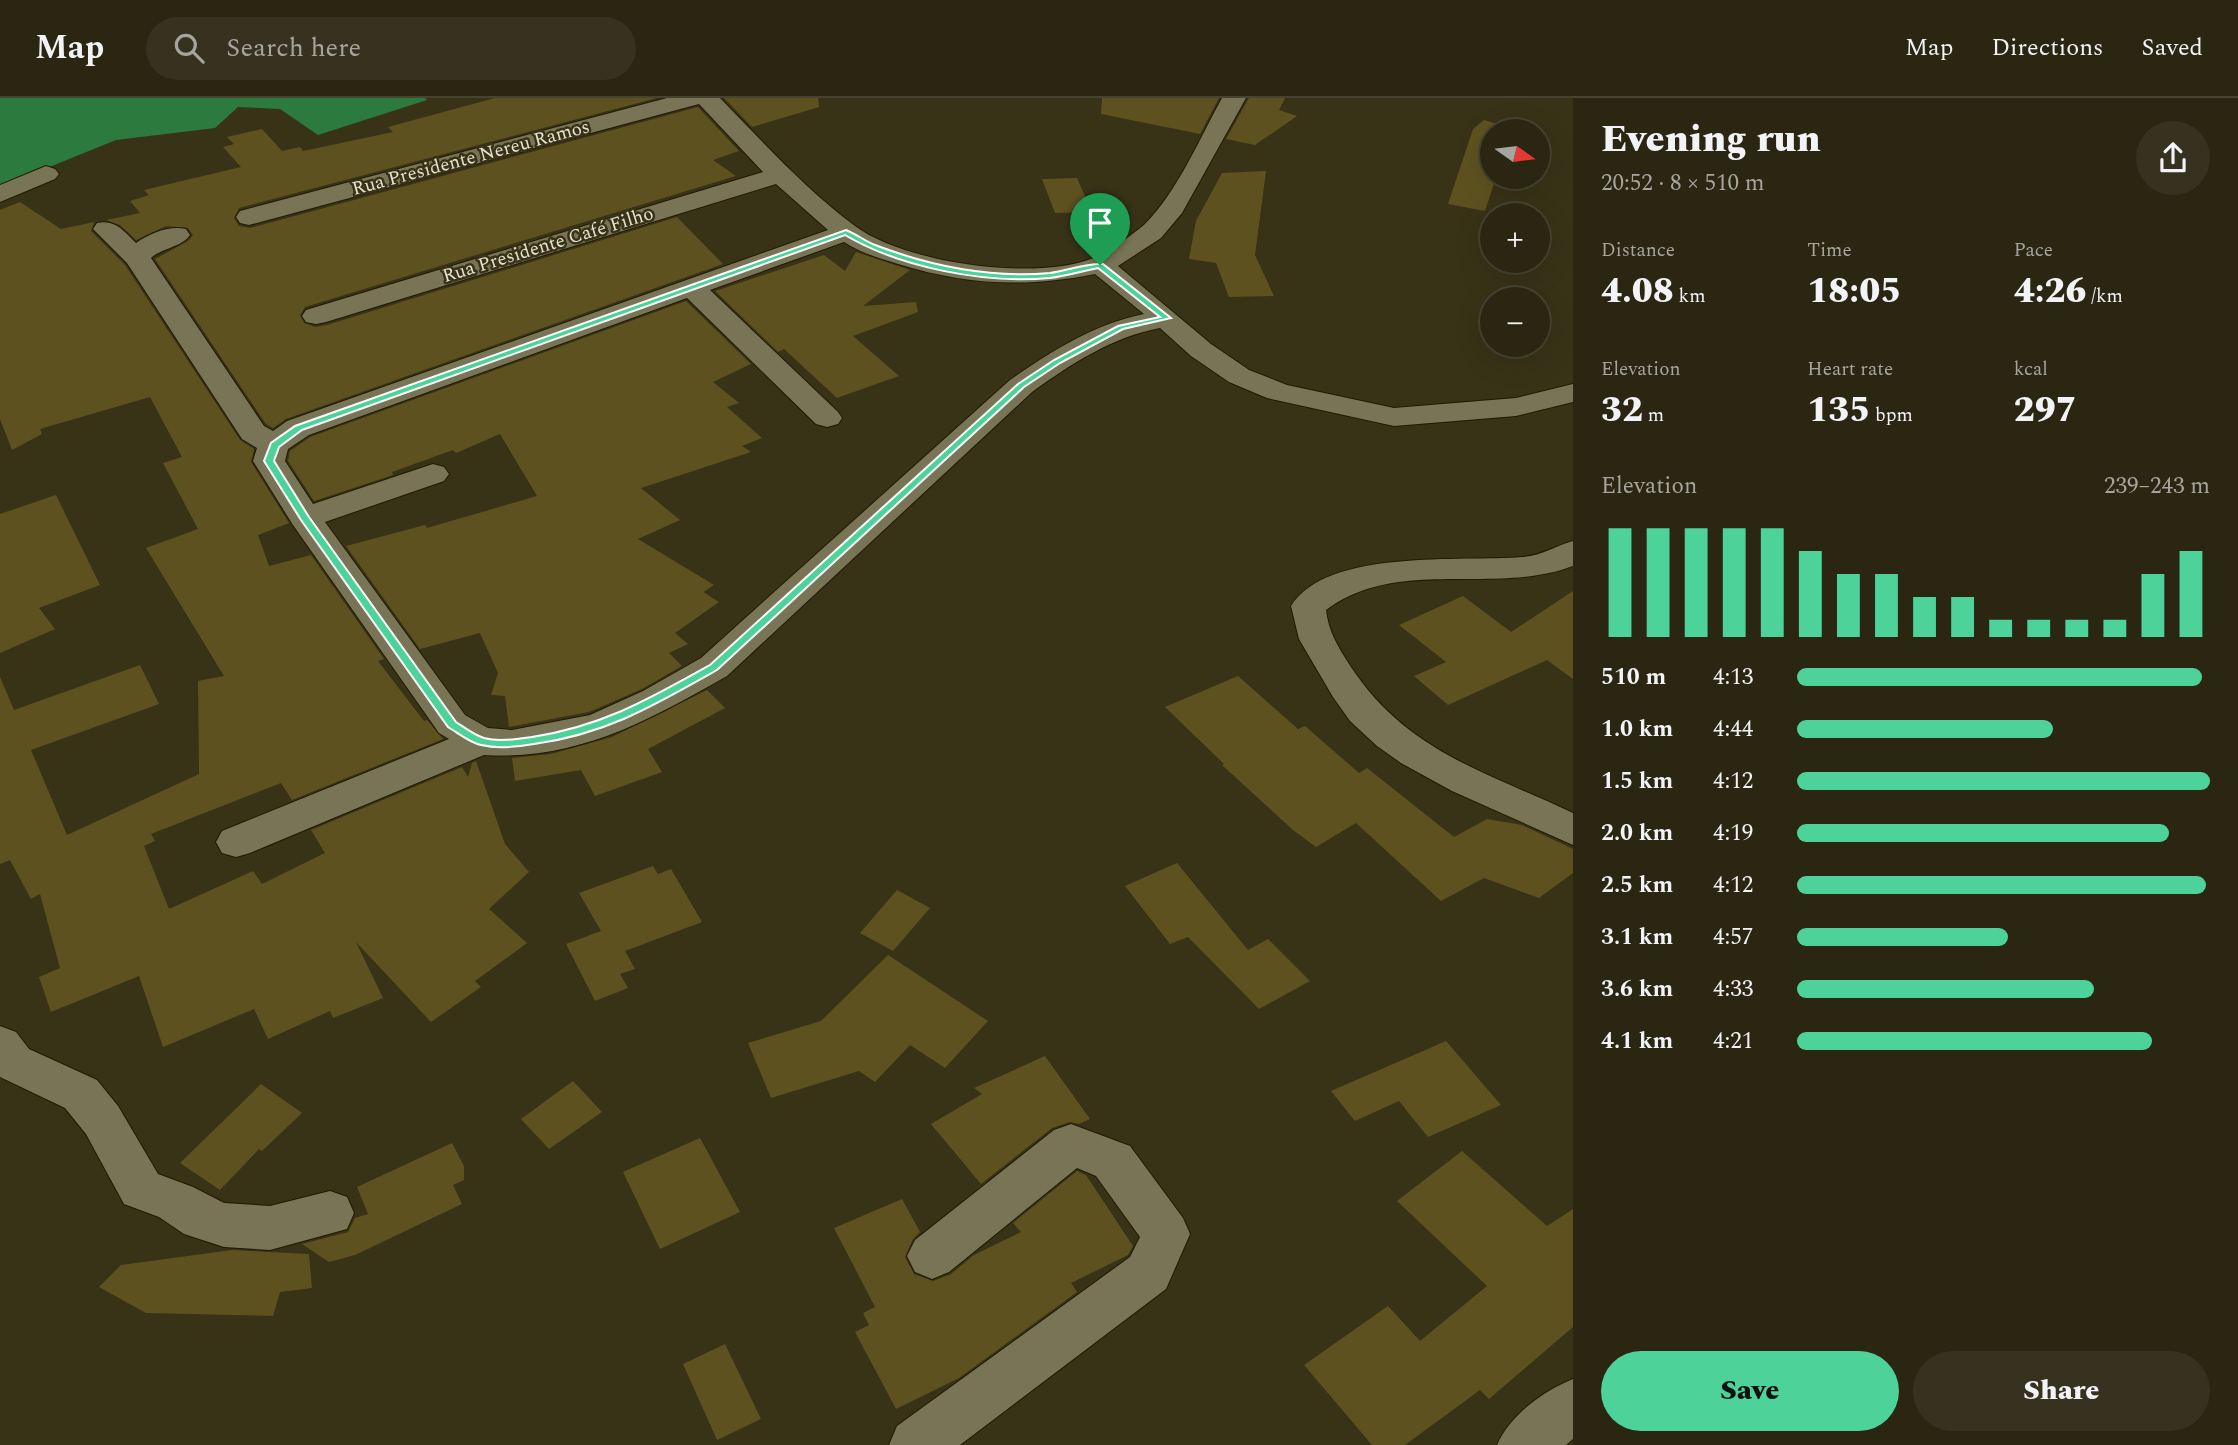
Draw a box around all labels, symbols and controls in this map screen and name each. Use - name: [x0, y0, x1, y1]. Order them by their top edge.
- search box: [146, 17, 636, 80]
- text: Map: [35, 23, 104, 73]
- text: Search here: [226, 28, 361, 68]
- icon: search: [170, 29, 208, 67]
- text: Map: [1905, 30, 1953, 66]
- text: Directions: [1991, 30, 2103, 66]
- text: Saved: [2141, 30, 2203, 66]
- text: Evening run: [1601, 111, 1821, 169]
- street label: Rua Presidente Nereu Ramos: [349, 112, 593, 204]
- north arrow: [1480, 119, 1550, 189]
- map controls: [1480, 119, 1550, 357]
- button: share: [2136, 121, 2210, 195]
- text: 20:52 · 8 × 510 m: [1601, 166, 1765, 201]
- pin: [1070, 193, 1130, 265]
- street label: Rua Presidente Café Filho: [439, 199, 657, 291]
- button: +: [1480, 203, 1550, 273]
- icon: arrive: [1081, 204, 1119, 242]
- text: Distance: [1601, 236, 1675, 265]
- text: Time: [1807, 236, 1852, 265]
- text: Pace: [2014, 236, 2053, 265]
- text: 4.08: [1601, 265, 1674, 318]
- text: 18:05: [1807, 265, 1901, 318]
- text: 4:26: [2014, 265, 2086, 318]
- text: km: [1674, 282, 1706, 311]
- text: /km: [2086, 282, 2123, 311]
- button: −: [1480, 287, 1550, 357]
- text: Elevation: [1601, 355, 1681, 384]
- text: Heart rate: [1807, 355, 1893, 384]
- text: kcal: [2014, 355, 2048, 384]
- text: 32: [1601, 384, 1643, 437]
- text: 135: [1807, 384, 1870, 437]
- text: 297: [2014, 384, 2077, 437]
- text: m: [1643, 401, 1664, 430]
- text: bpm: [1870, 401, 1913, 430]
- text: Elevation: [1601, 469, 1697, 504]
- text: 239–243 m: [2104, 469, 2210, 504]
- text: 510 m: [1601, 660, 1666, 695]
- text: 4:13: [1713, 660, 1753, 695]
- text: 1.0 km: [1601, 712, 1673, 747]
- text: 4:44: [1713, 712, 1753, 747]
- text: 1.5 km: [1601, 764, 1673, 799]
- text: 4:12: [1713, 764, 1753, 799]
- text: 2.0 km: [1601, 816, 1673, 851]
- text: 4:19: [1713, 816, 1753, 851]
- text: 2.5 km: [1601, 868, 1673, 903]
- text: 4:12: [1713, 868, 1753, 903]
- text: 3.1 km: [1601, 920, 1673, 955]
- text: 4:57: [1713, 920, 1753, 955]
- text: 3.6 km: [1601, 972, 1673, 1007]
- text: 4:33: [1713, 972, 1753, 1007]
- text: 4.1 km: [1601, 1024, 1673, 1059]
- text: 4:21: [1713, 1024, 1753, 1059]
- button: Save: [1601, 1351, 1899, 1431]
- button: Share: [1913, 1351, 2210, 1431]

